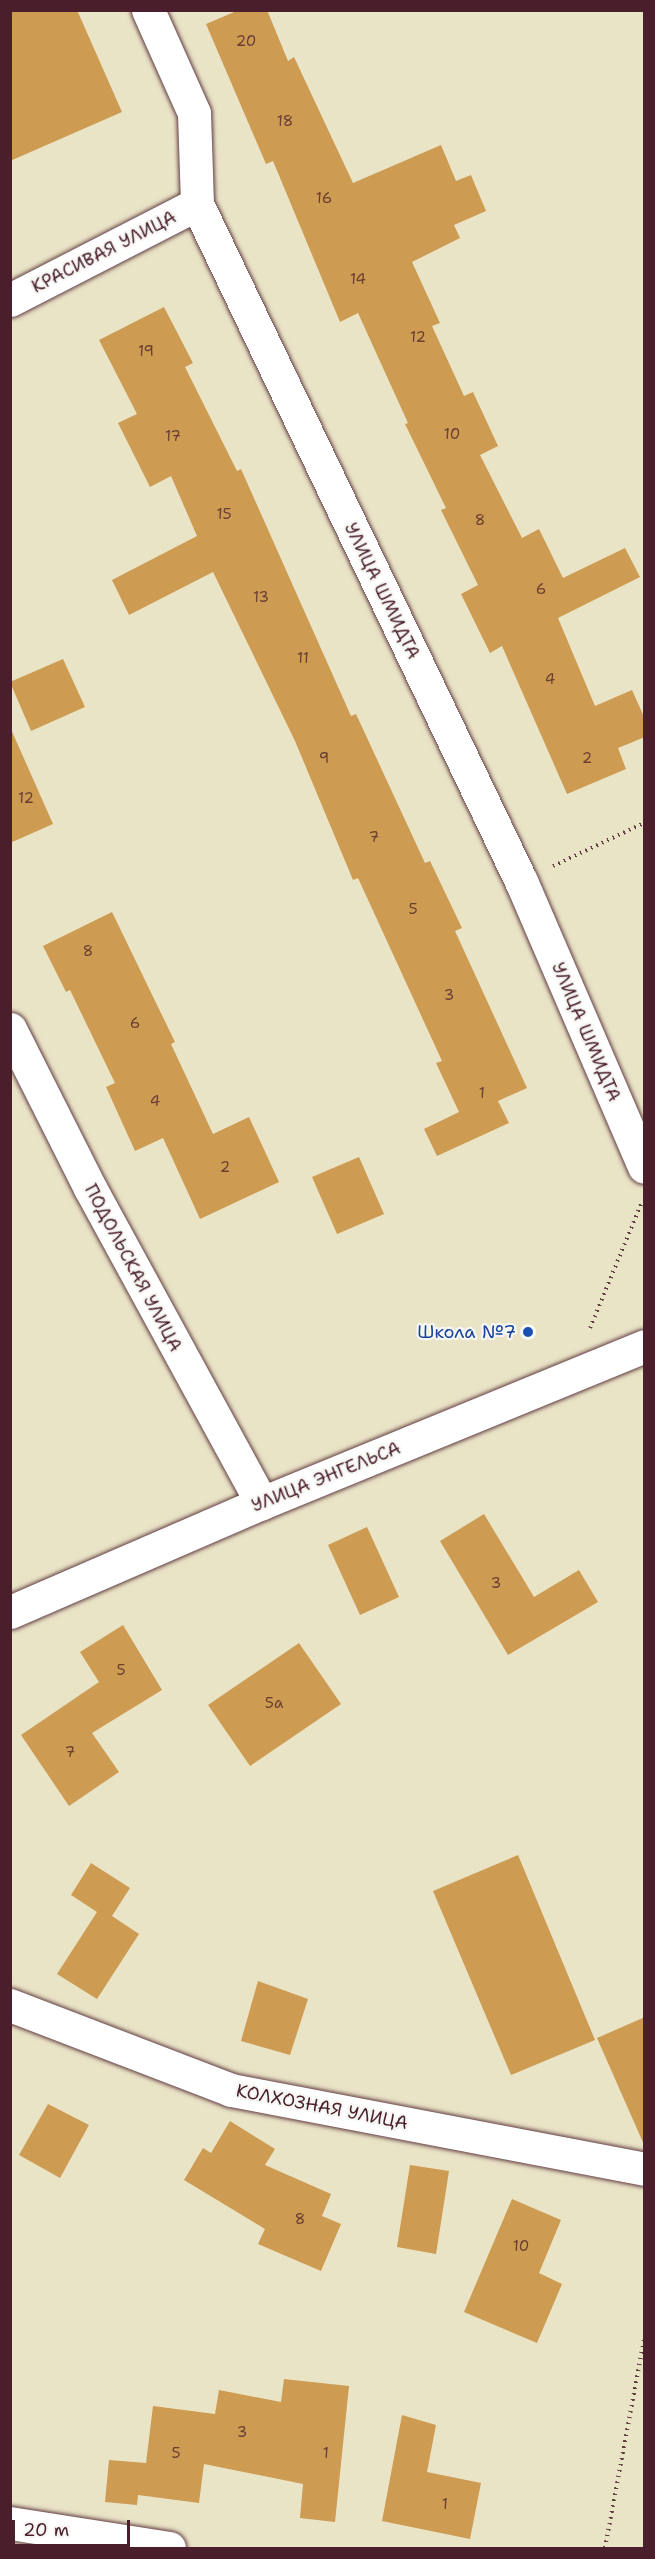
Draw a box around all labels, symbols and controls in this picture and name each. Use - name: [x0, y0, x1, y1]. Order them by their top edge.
- house number: 20: [236, 33, 256, 51]
- house number: 18: [277, 113, 293, 131]
- house number: 16: [316, 190, 332, 208]
- street label: КРАСИВАЯ УЛИЦА: [28, 206, 180, 298]
- house number: 14: [350, 271, 366, 289]
- house number: 12: [410, 329, 426, 347]
- house number: 19: [138, 343, 154, 361]
- house number: 10: [444, 426, 460, 444]
- house number: 17: [165, 428, 181, 446]
- house number: 15: [216, 506, 232, 524]
- house number: 8: [475, 512, 485, 530]
- street label: УЛИЦА ШМИДТА: [340, 519, 424, 663]
- house number: 6: [536, 581, 546, 599]
- house number: 13: [253, 589, 269, 607]
- house number: 11: [297, 650, 309, 668]
- house number: 4: [545, 671, 555, 689]
- house number: 9: [319, 750, 329, 768]
- house number: 2: [582, 750, 592, 768]
- house number: 12: [18, 790, 34, 808]
- house number: 7: [369, 829, 379, 847]
- house number: 5: [408, 901, 418, 919]
- house number: 8: [83, 943, 93, 961]
- street label: УЛИЦА ШМИДТА: [547, 959, 625, 1105]
- house number: 3: [444, 987, 454, 1005]
- house number: 6: [130, 1015, 140, 1033]
- house number: 1: [479, 1085, 485, 1103]
- house number: 4: [150, 1093, 160, 1111]
- house number: 2: [220, 1159, 230, 1177]
- street label: ПОДОЛЬСКАЯ УЛИЦА: [80, 1181, 186, 1355]
- place label: Школа №7: [417, 1321, 516, 1343]
- marker: Школа №7: [521, 1325, 535, 1339]
- street label: УЛИЦА ЭНГЕЛЬСА: [248, 1437, 404, 1517]
- house number: 3: [491, 1575, 501, 1593]
- house number: 5: [116, 1662, 126, 1680]
- house number: 5а: [265, 1695, 283, 1713]
- house number: 7: [65, 1744, 75, 1762]
- street label: КОЛХОЗНАЯ УЛИЦА: [234, 2080, 410, 2134]
- house number: 8: [295, 2211, 305, 2229]
- house number: 10: [513, 2238, 529, 2256]
- house number: 3: [237, 2424, 247, 2442]
- house number: 5: [171, 2445, 181, 2463]
- house number: 1: [323, 2445, 329, 2463]
- house number: 1: [442, 2496, 448, 2514]
- scale bar: [15, 2508, 134, 2546]
- text: 20 m: [23, 2518, 69, 2542]

